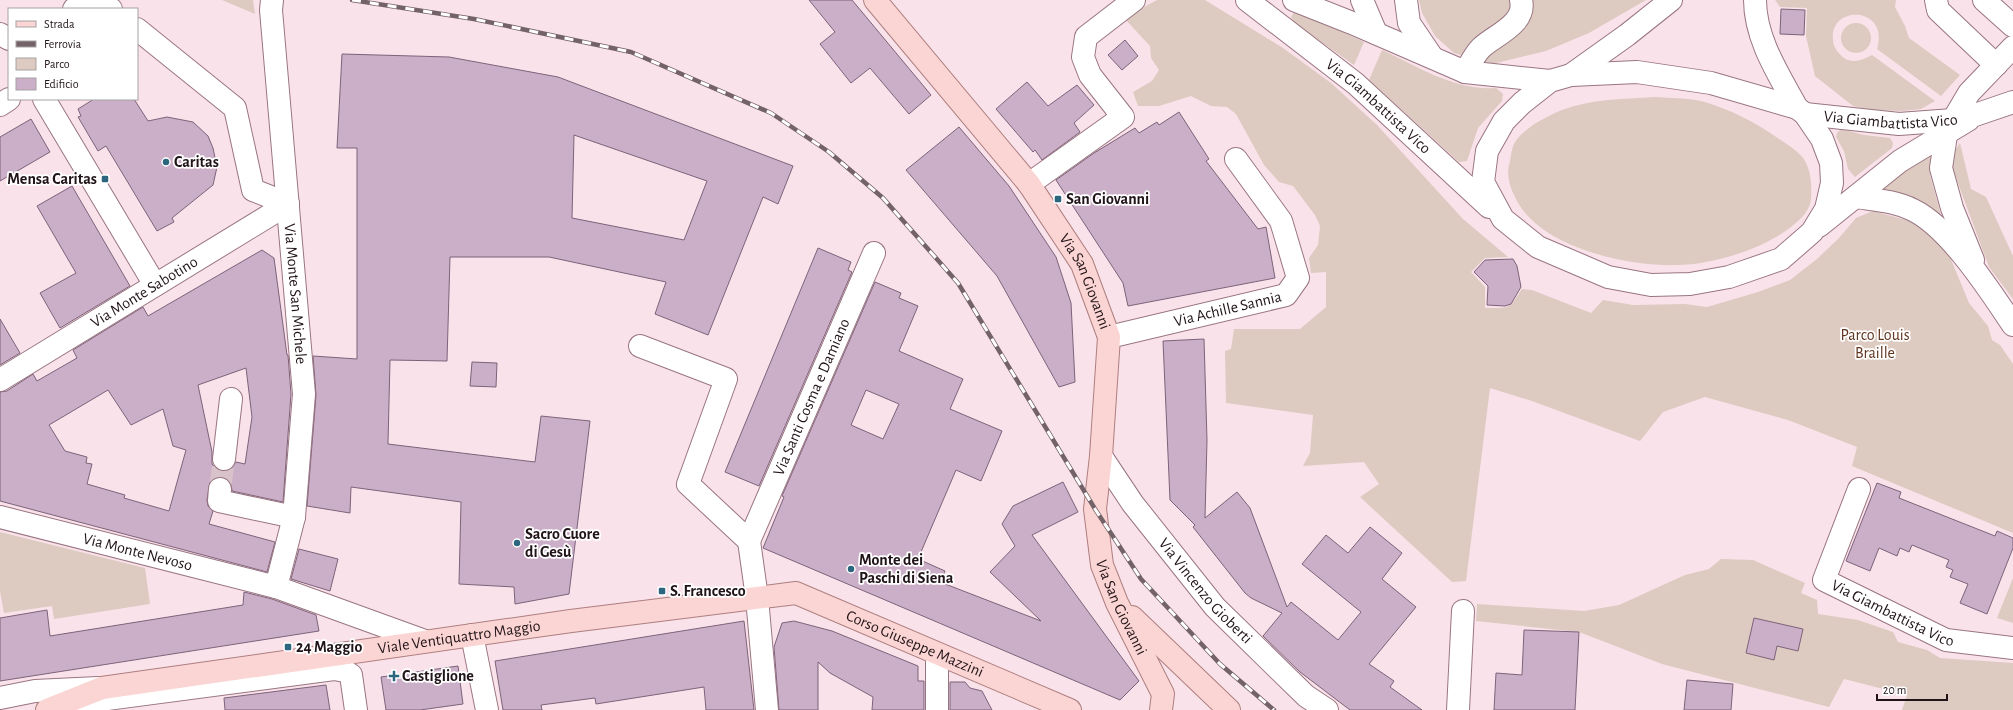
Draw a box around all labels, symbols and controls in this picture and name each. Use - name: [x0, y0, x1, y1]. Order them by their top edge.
- legend: [8, 8, 138, 100]
- text: Strada: [44, 18, 75, 30]
- text: Ferrovia: [44, 38, 82, 50]
- street label: Via Giambattista Vico: [1323, 56, 1434, 157]
- text: Parco: [44, 58, 70, 70]
- text: Edificio: [44, 78, 79, 90]
- street label: Via Giambattista Vico: [1823, 108, 1959, 132]
- place label: Caritas: [174, 154, 219, 170]
- marker: Caritas: [161, 157, 171, 167]
- place label: Mensa Caritas: [7, 171, 97, 187]
- marker: Mensa Caritas: [100, 174, 110, 184]
- place label: San Giovanni: [1066, 191, 1149, 207]
- marker: San Giovanni: [1053, 194, 1063, 204]
- street label: Via Monte San Michele: [281, 223, 309, 365]
- street label: Via San Giovanni: [1056, 231, 1113, 331]
- street label: Via Monte Sabotino: [88, 253, 201, 331]
- street label: Via Achille Sannia: [1172, 288, 1283, 329]
- street label: Via Santi Cosma e Damiano: [770, 316, 853, 478]
- park label: Parco Louis Braille: [1840, 327, 1910, 361]
- place label: Sacro Cuore di Gesù: [525, 526, 600, 560]
- street label: Via Monte Nevoso: [81, 530, 194, 574]
- street label: Via Vincenzo Gioberti: [1156, 535, 1255, 647]
- marker: Sacro Cuore di Gesù: [512, 538, 522, 548]
- place label: Monte dei Paschi di Siena: [859, 552, 954, 586]
- street label: Via San Giovanni: [1093, 559, 1150, 658]
- marker: Monte dei Paschi di Siena: [846, 564, 856, 574]
- street label: Via Giambattista Vico: [1829, 577, 1955, 649]
- place label: S. Francesco: [670, 583, 746, 599]
- marker: S. Francesco: [657, 586, 667, 596]
- street label: Corso Giuseppe Mazzini: [844, 607, 986, 680]
- street label: Viale Ventiquattro Maggio: [377, 617, 542, 657]
- place label: 24 Maggio: [296, 639, 362, 655]
- marker: 24 Maggio: [283, 642, 293, 652]
- place label: Castiglione: [402, 668, 474, 684]
- marker: Castiglione: [389, 671, 399, 681]
- scale bar: [1877, 676, 1947, 702]
- text: 20 m: [1883, 684, 1906, 696]

